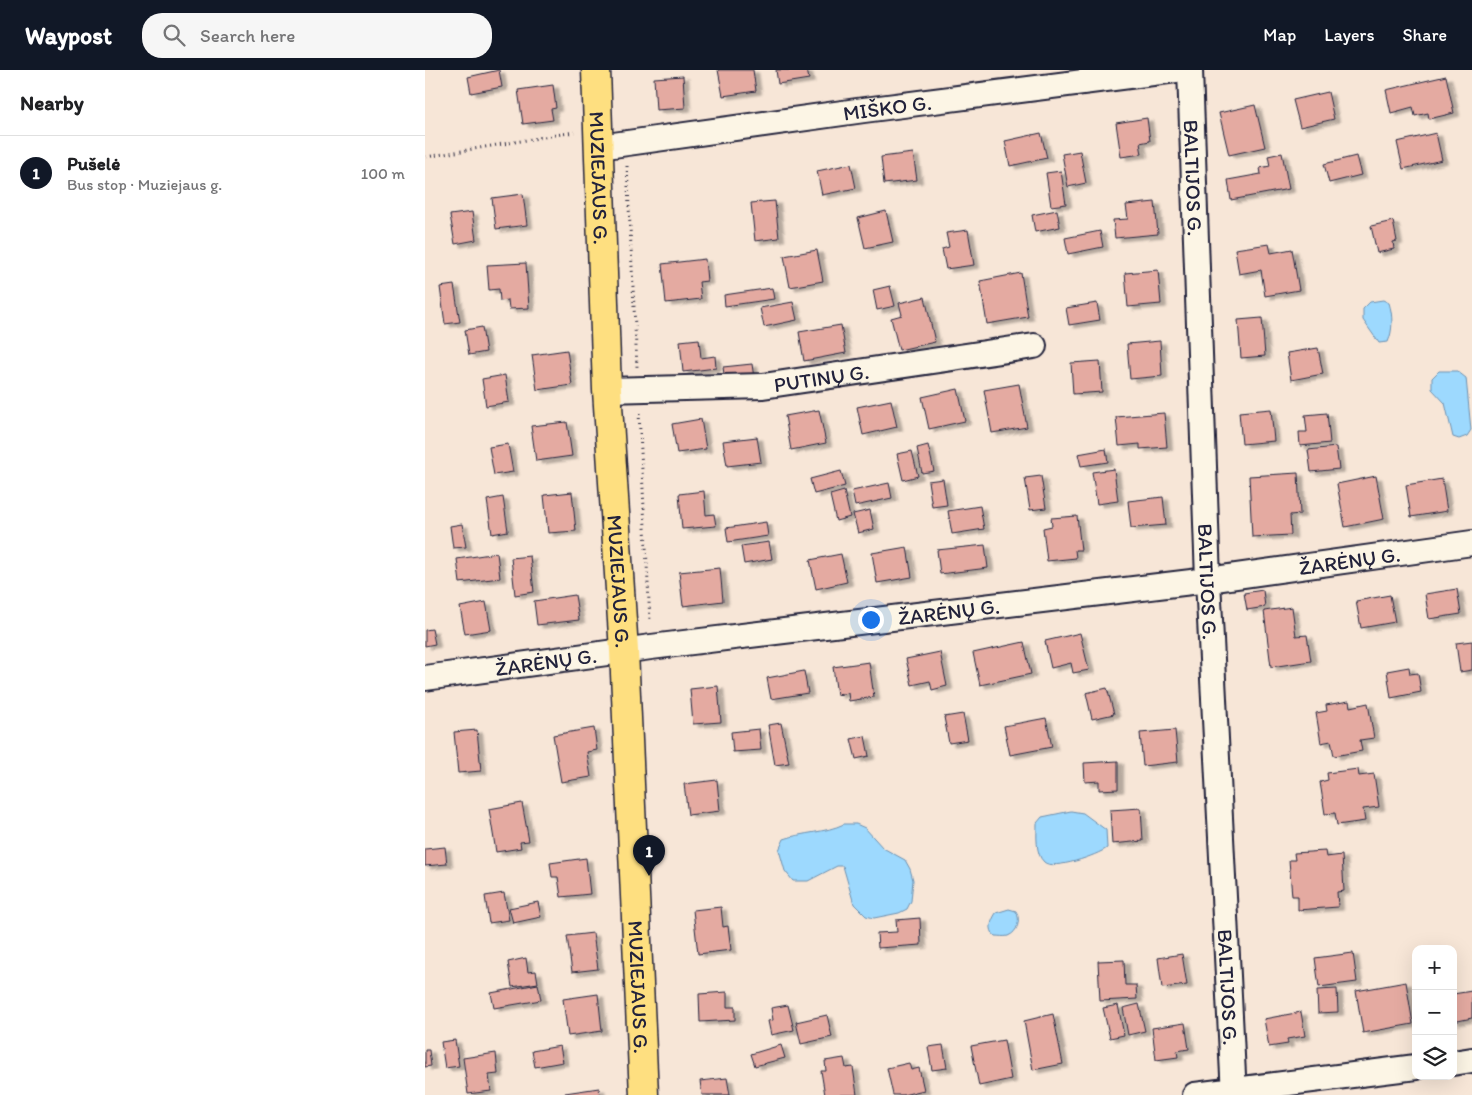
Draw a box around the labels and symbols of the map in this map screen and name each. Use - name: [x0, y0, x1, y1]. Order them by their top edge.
- street label: MIŠKO G.: [841, 89, 933, 125]
- street label: MUZIEJAUS G.: [585, 111, 614, 245]
- street label: BALTIJOS G.: [1179, 119, 1208, 237]
- street label: PUTINŲ G.: [772, 358, 870, 397]
- street label: MUZIEJAUS G.: [603, 514, 636, 649]
- street label: BALTIJOS G.: [1194, 523, 1224, 640]
- street label: ŽARĖNŲ G.: [1297, 541, 1402, 580]
- street label: ŽARĖNŲ G.: [897, 593, 1001, 630]
- your location: [858, 607, 884, 633]
- street label: ŽARĖNŲ G.: [494, 642, 598, 681]
- pin: 1: [633, 835, 665, 876]
- street label: MUZIEJAUS G.: [624, 920, 655, 1054]
- street label: BALTIJOS G.: [1213, 928, 1244, 1046]

